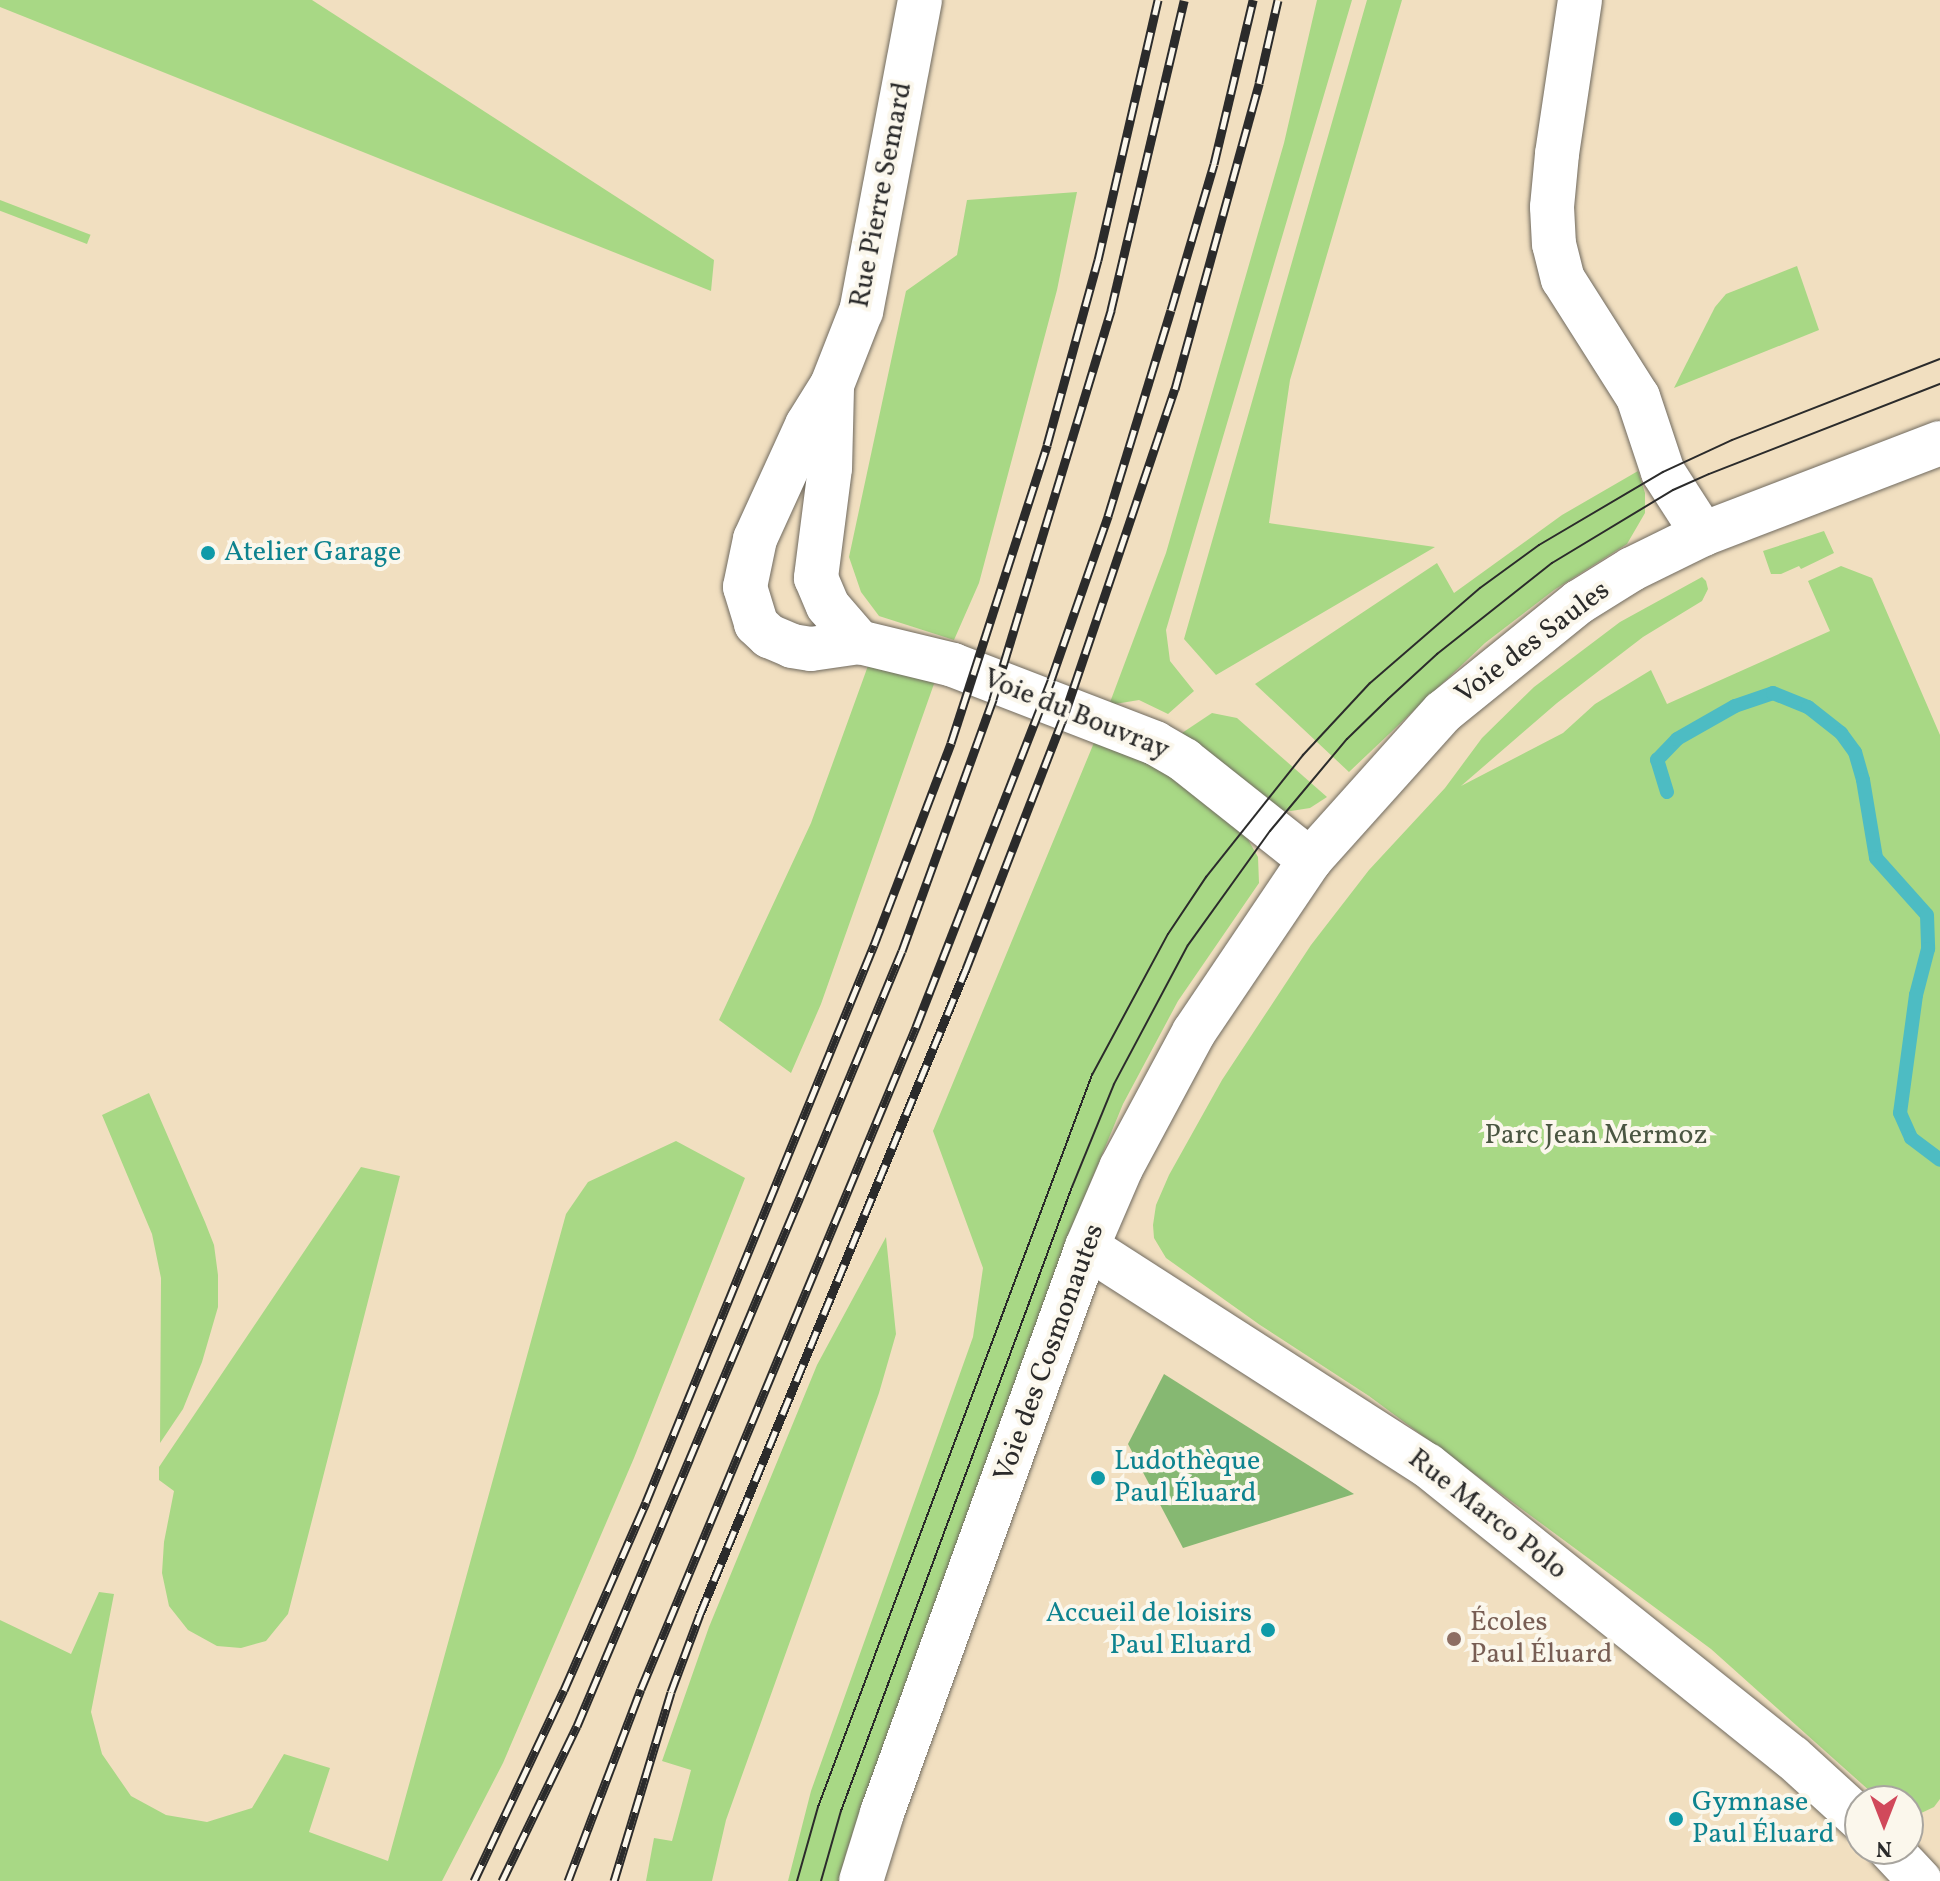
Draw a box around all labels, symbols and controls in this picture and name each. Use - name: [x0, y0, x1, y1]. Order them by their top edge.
- street label: Rue Pierre Semard: [844, 79, 920, 311]
- place label: Atelier Garage: [224, 536, 401, 570]
- marker: Atelier Garage: [199, 544, 217, 562]
- street label: Voie des Saules: [1449, 574, 1617, 712]
- street label: Voie du Bouvray: [978, 662, 1174, 768]
- park label: Parc Jean Mermoz: [1484, 1119, 1708, 1153]
- street label: Voie des Cosmonautes: [988, 1220, 1112, 1486]
- street label: Rue Marco Polo: [1401, 1443, 1573, 1587]
- place label: Ludothèque Paul Éluard: [1114, 1445, 1260, 1511]
- marker: Ludothèque Paul Éluard: [1089, 1469, 1107, 1487]
- place label: Accueil de loisirs Paul Eluard: [1046, 1597, 1252, 1663]
- place label: Écoles Paul Éluard: [1470, 1606, 1612, 1672]
- marker: Accueil de loisirs Paul Eluard: [1259, 1621, 1277, 1639]
- marker: Écoles Paul Éluard: [1445, 1630, 1463, 1648]
- north arrow: [1844, 1785, 1924, 1865]
- place label: Gymnase Paul Éluard: [1692, 1786, 1834, 1852]
- marker: Gymnase Paul Éluard: [1667, 1810, 1685, 1828]
- text: N: [1876, 1832, 1892, 1863]

